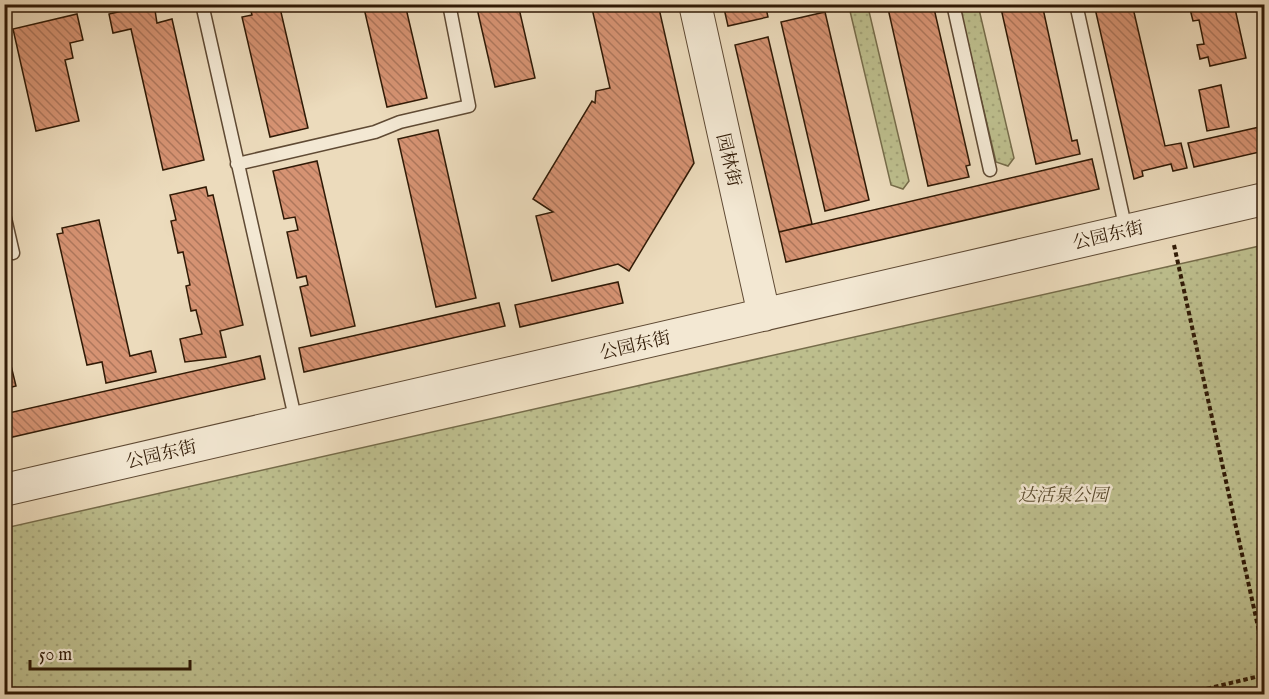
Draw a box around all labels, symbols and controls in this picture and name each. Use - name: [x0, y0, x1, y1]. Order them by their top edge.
- street label: 园林街: [710, 131, 745, 189]
- street label: 公园东街: [1071, 217, 1146, 256]
- street label: 公园东街: [598, 327, 673, 366]
- street label: 公园东街: [124, 436, 199, 475]
- park label: 达活泉公园: [1018, 485, 1111, 508]
- scale bar: [30, 633, 190, 671]
- text: 50 m: [39, 644, 72, 667]

